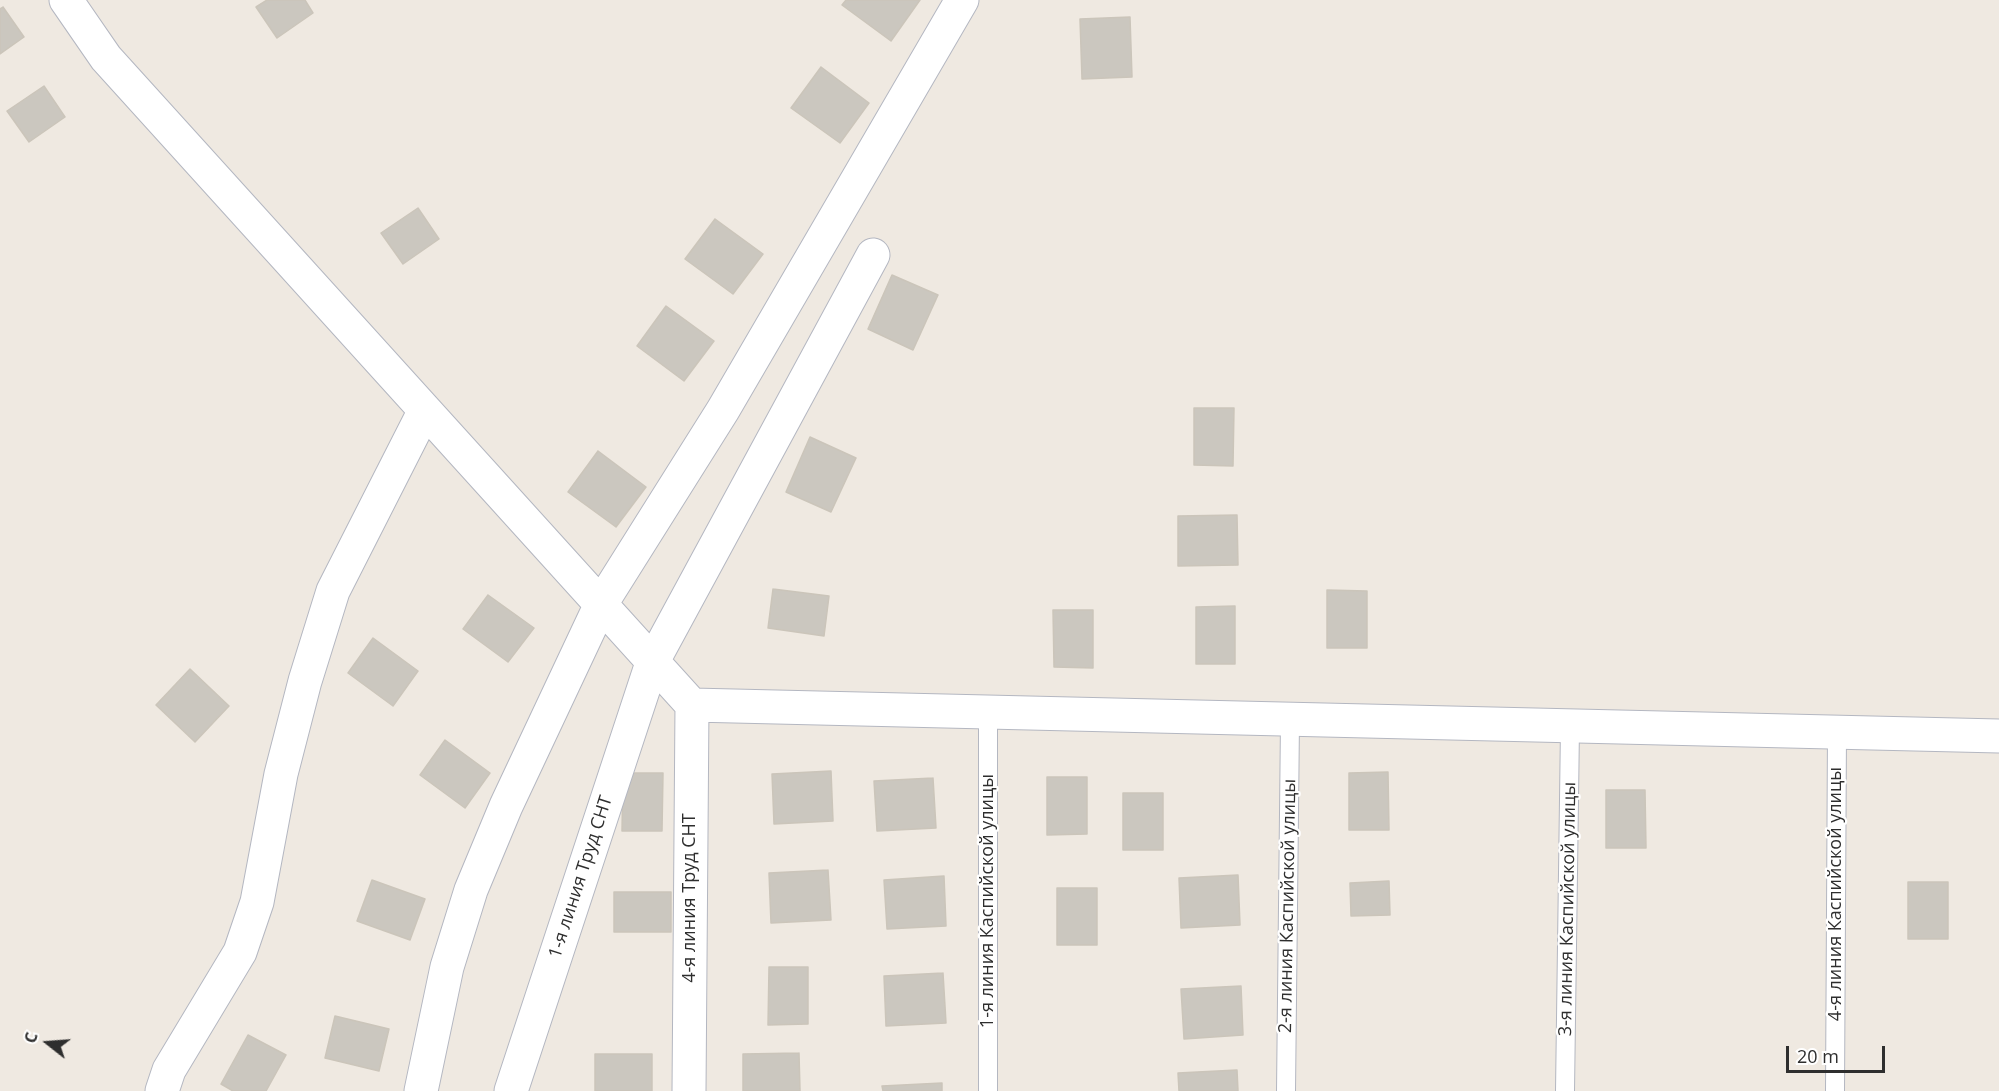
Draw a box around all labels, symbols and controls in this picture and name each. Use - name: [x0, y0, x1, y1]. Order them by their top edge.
- street label: 4-я линия Каспийской улицы: [1825, 767, 1847, 1021]
- street label: 1-я линия Каспийской улицы: [977, 774, 999, 1028]
- street label: 2-я линия Каспийской улицы: [1275, 779, 1301, 1033]
- street label: 3-я линия Каспийской улицы: [1555, 782, 1581, 1036]
- street label: 1-я линия Труд СНТ: [545, 793, 617, 961]
- street label: 4-я линия Труд СНТ: [679, 813, 701, 983]
- north arrow: [18, 1013, 78, 1073]
- text: С: [19, 1030, 43, 1046]
- scale bar: [1789, 1034, 1888, 1072]
- text: 20 m: [1797, 1044, 1839, 1068]

